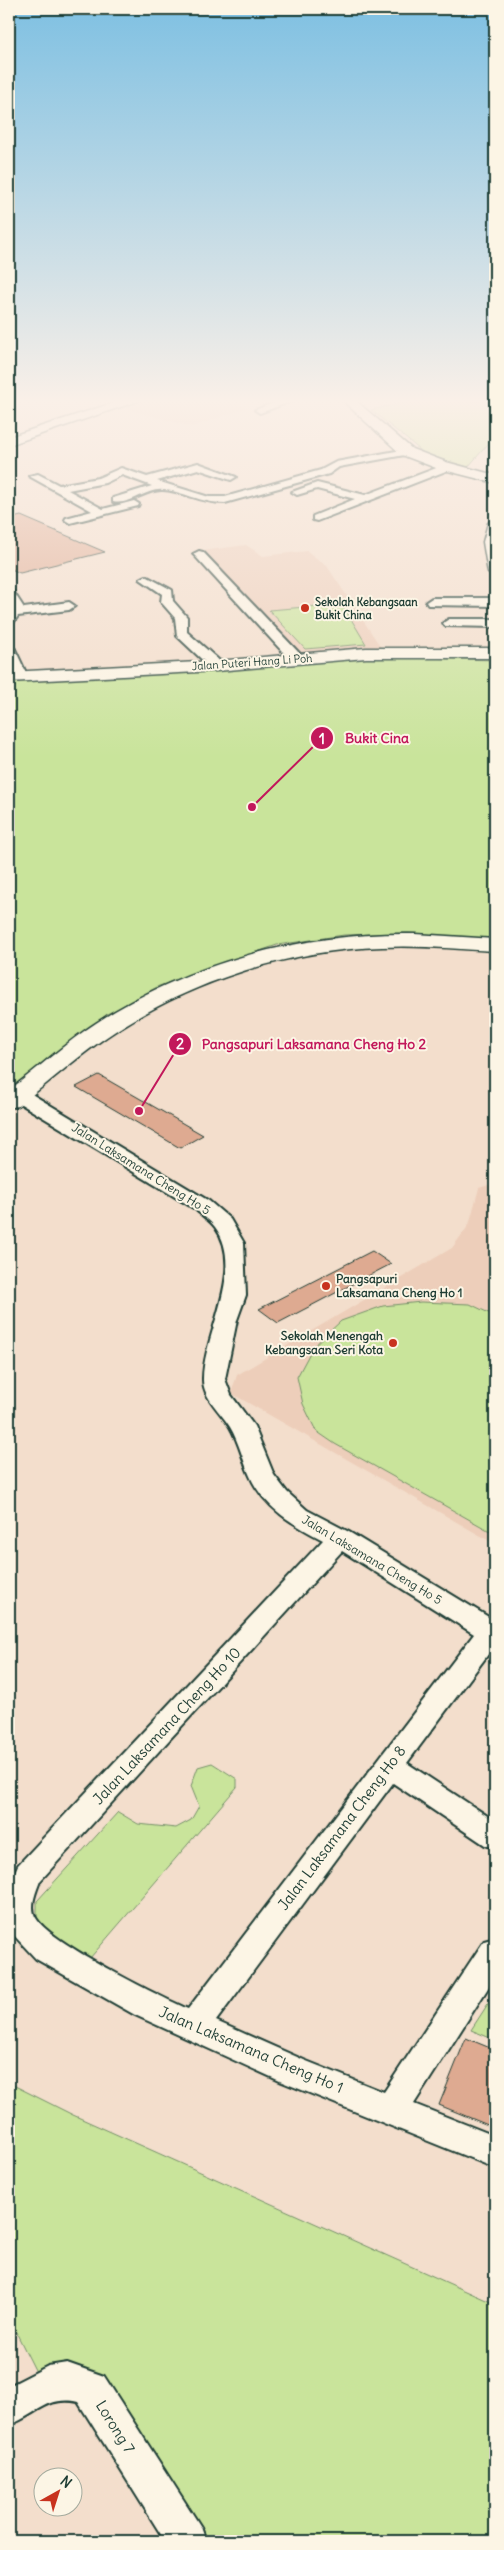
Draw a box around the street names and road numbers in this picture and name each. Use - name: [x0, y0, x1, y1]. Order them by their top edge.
- street label: Jalan Puteri Hang Li Poh: [191, 651, 313, 673]
- street label: Jalan Laksamana Cheng Ho 5: [69, 1120, 214, 1218]
- street label: Jalan Laksamana Cheng Ho 5: [299, 1512, 445, 1607]
- street label: Jalan Laksamana Cheng Ho 10: [89, 1643, 245, 1808]
- street label: Jalan Laksamana Cheng Ho 8: [273, 1742, 410, 1914]
- street label: Jalan Laksamana Cheng Ho 1: [156, 2002, 346, 2097]
- street label: Lorong 7: [92, 2397, 139, 2457]

